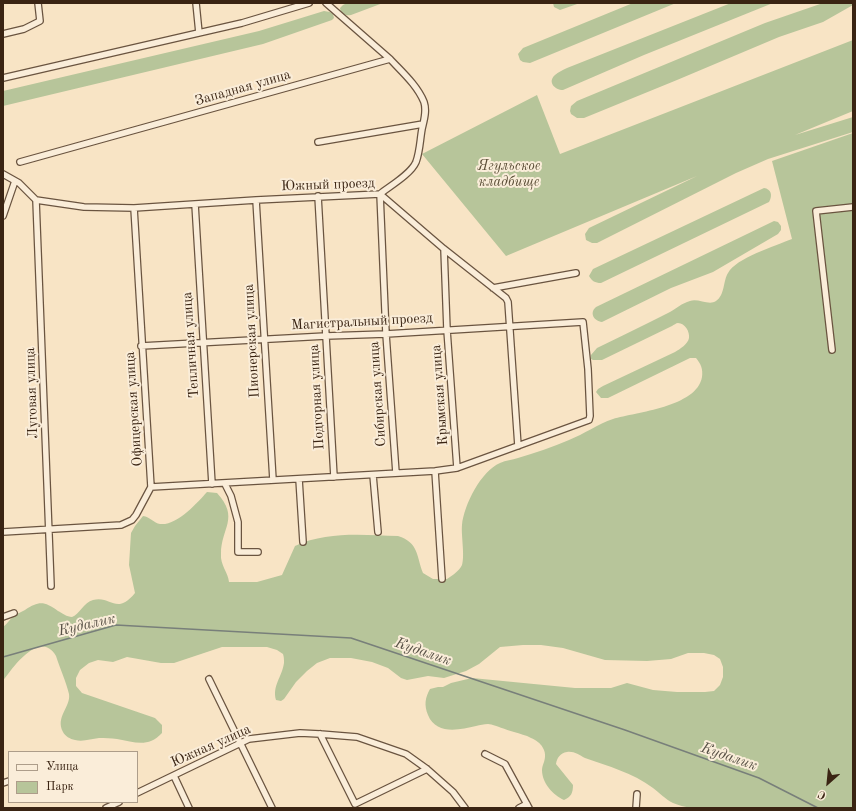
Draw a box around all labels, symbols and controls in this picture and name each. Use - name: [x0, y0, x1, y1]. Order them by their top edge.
- street label: Западная улица: [193, 66, 293, 110]
- park label: Ягульское кладбище: [477, 158, 541, 190]
- street label: Южный проезд: [281, 175, 375, 195]
- street label: Пионерская улица: [241, 284, 263, 398]
- street label: Тепличная улица: [179, 291, 203, 399]
- street label: Магистральный проезд: [291, 310, 433, 334]
- street label: Сибирская улица: [366, 341, 390, 447]
- street label: Подгорная улица: [306, 344, 328, 450]
- street label: Крымская улица: [428, 344, 452, 446]
- street label: Луговая улица: [22, 347, 42, 439]
- street label: Офицерская улица: [122, 351, 146, 467]
- water label: Кудалик: [57, 610, 117, 640]
- water label: Кудалик: [392, 634, 454, 670]
- street label: Южная улица: [168, 721, 254, 771]
- water label: Кудалик: [698, 739, 760, 775]
- legend: [8, 751, 138, 803]
- text: Улица: [46, 761, 79, 773]
- north arrow: [808, 763, 848, 803]
- text: Парк: [46, 781, 74, 793]
- text: С: [817, 788, 828, 801]

